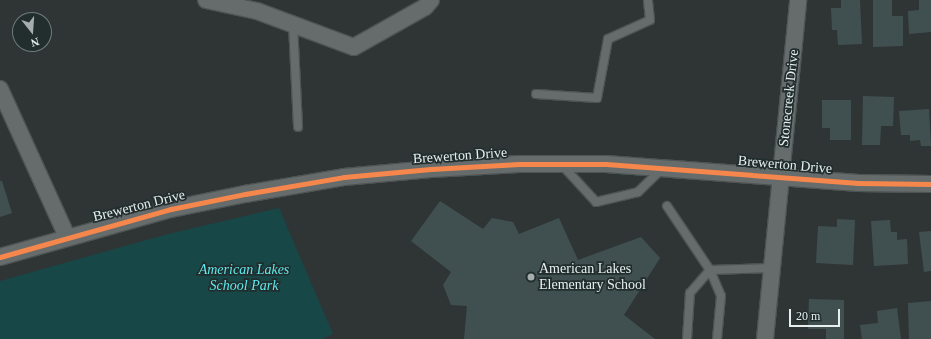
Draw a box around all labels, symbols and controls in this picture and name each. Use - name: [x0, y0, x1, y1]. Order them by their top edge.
- north arrow: [12, 12, 52, 52]
- text: N: [30, 36, 41, 49]
- street label: Stonecreek Drive: [776, 49, 802, 147]
- street label: Brewerton Drive: [412, 144, 508, 168]
- street label: Brewerton Drive: [737, 153, 833, 177]
- street label: Brewerton Drive: [91, 186, 187, 226]
- place label: American Lakes Elementary School: [539, 261, 646, 294]
- park label: American Lakes School Park: [199, 262, 289, 294]
- marker: American Lakes Elementary School: [526, 272, 536, 282]
- scale bar: [791, 301, 842, 327]
- text: 20 m: [796, 309, 820, 323]

